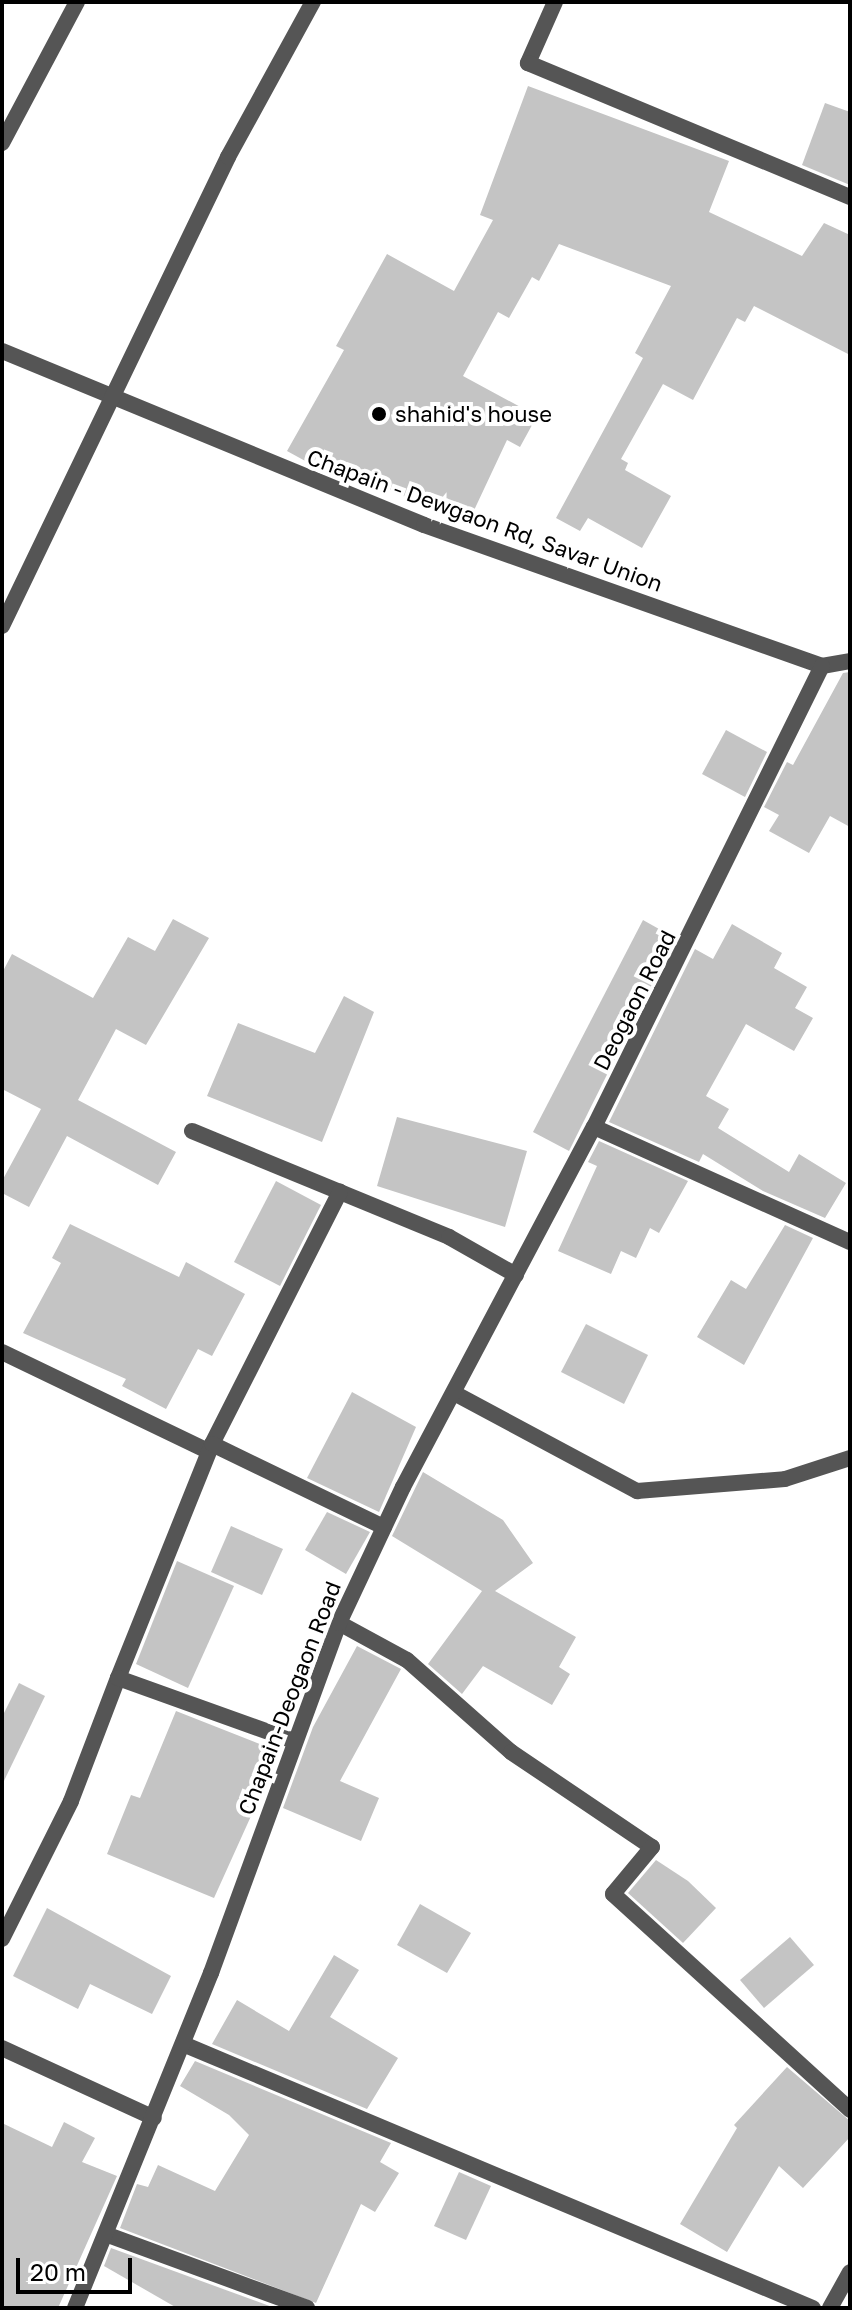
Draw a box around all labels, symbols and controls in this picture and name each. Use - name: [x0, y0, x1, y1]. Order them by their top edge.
- place label: shahid's house: [395, 401, 552, 427]
- marker: shahid's house: [370, 405, 388, 423]
- street label: Chapain - Dewgaon Rd, Savar Union: [304, 443, 666, 597]
- street label: Deogaon Road: [587, 926, 681, 1074]
- street label: Chapain-Deogaon Road: [232, 1577, 346, 1819]
- scale bar: [20, 2242, 136, 2292]
- text: 20 m: [30, 2257, 86, 2286]

